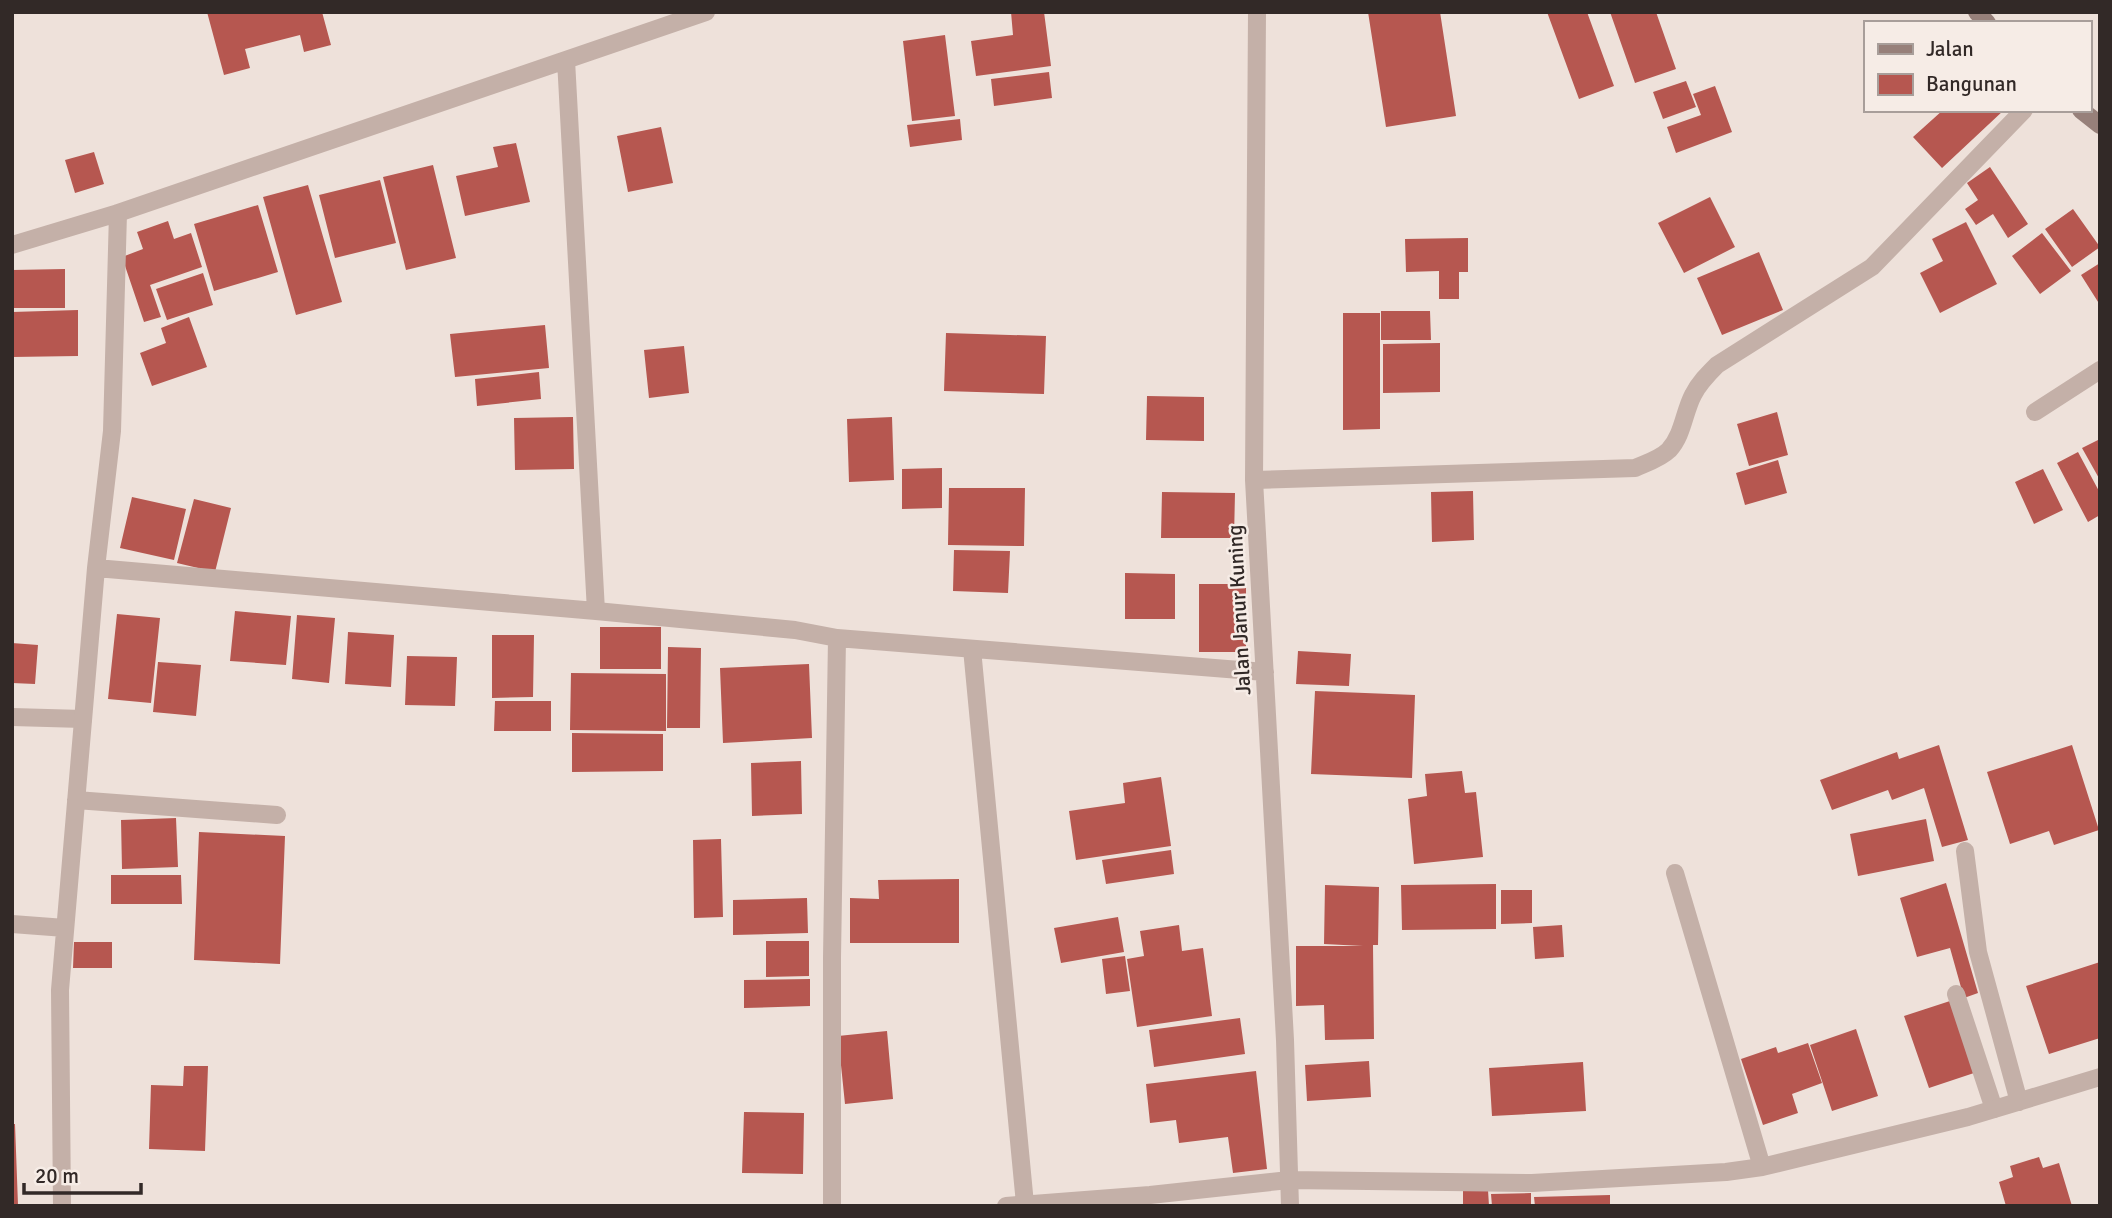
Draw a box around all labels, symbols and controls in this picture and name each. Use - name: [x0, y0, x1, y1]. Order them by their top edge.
- legend: [1864, 21, 2091, 112]
- text: Jalan: [1926, 36, 1974, 62]
- text: Bangunan: [1926, 71, 2017, 97]
- street label: Jalan Janur Kuning: [1222, 524, 1256, 696]
- scale bar: [24, 1152, 142, 1196]
- text: 20 m: [35, 1163, 79, 1189]

